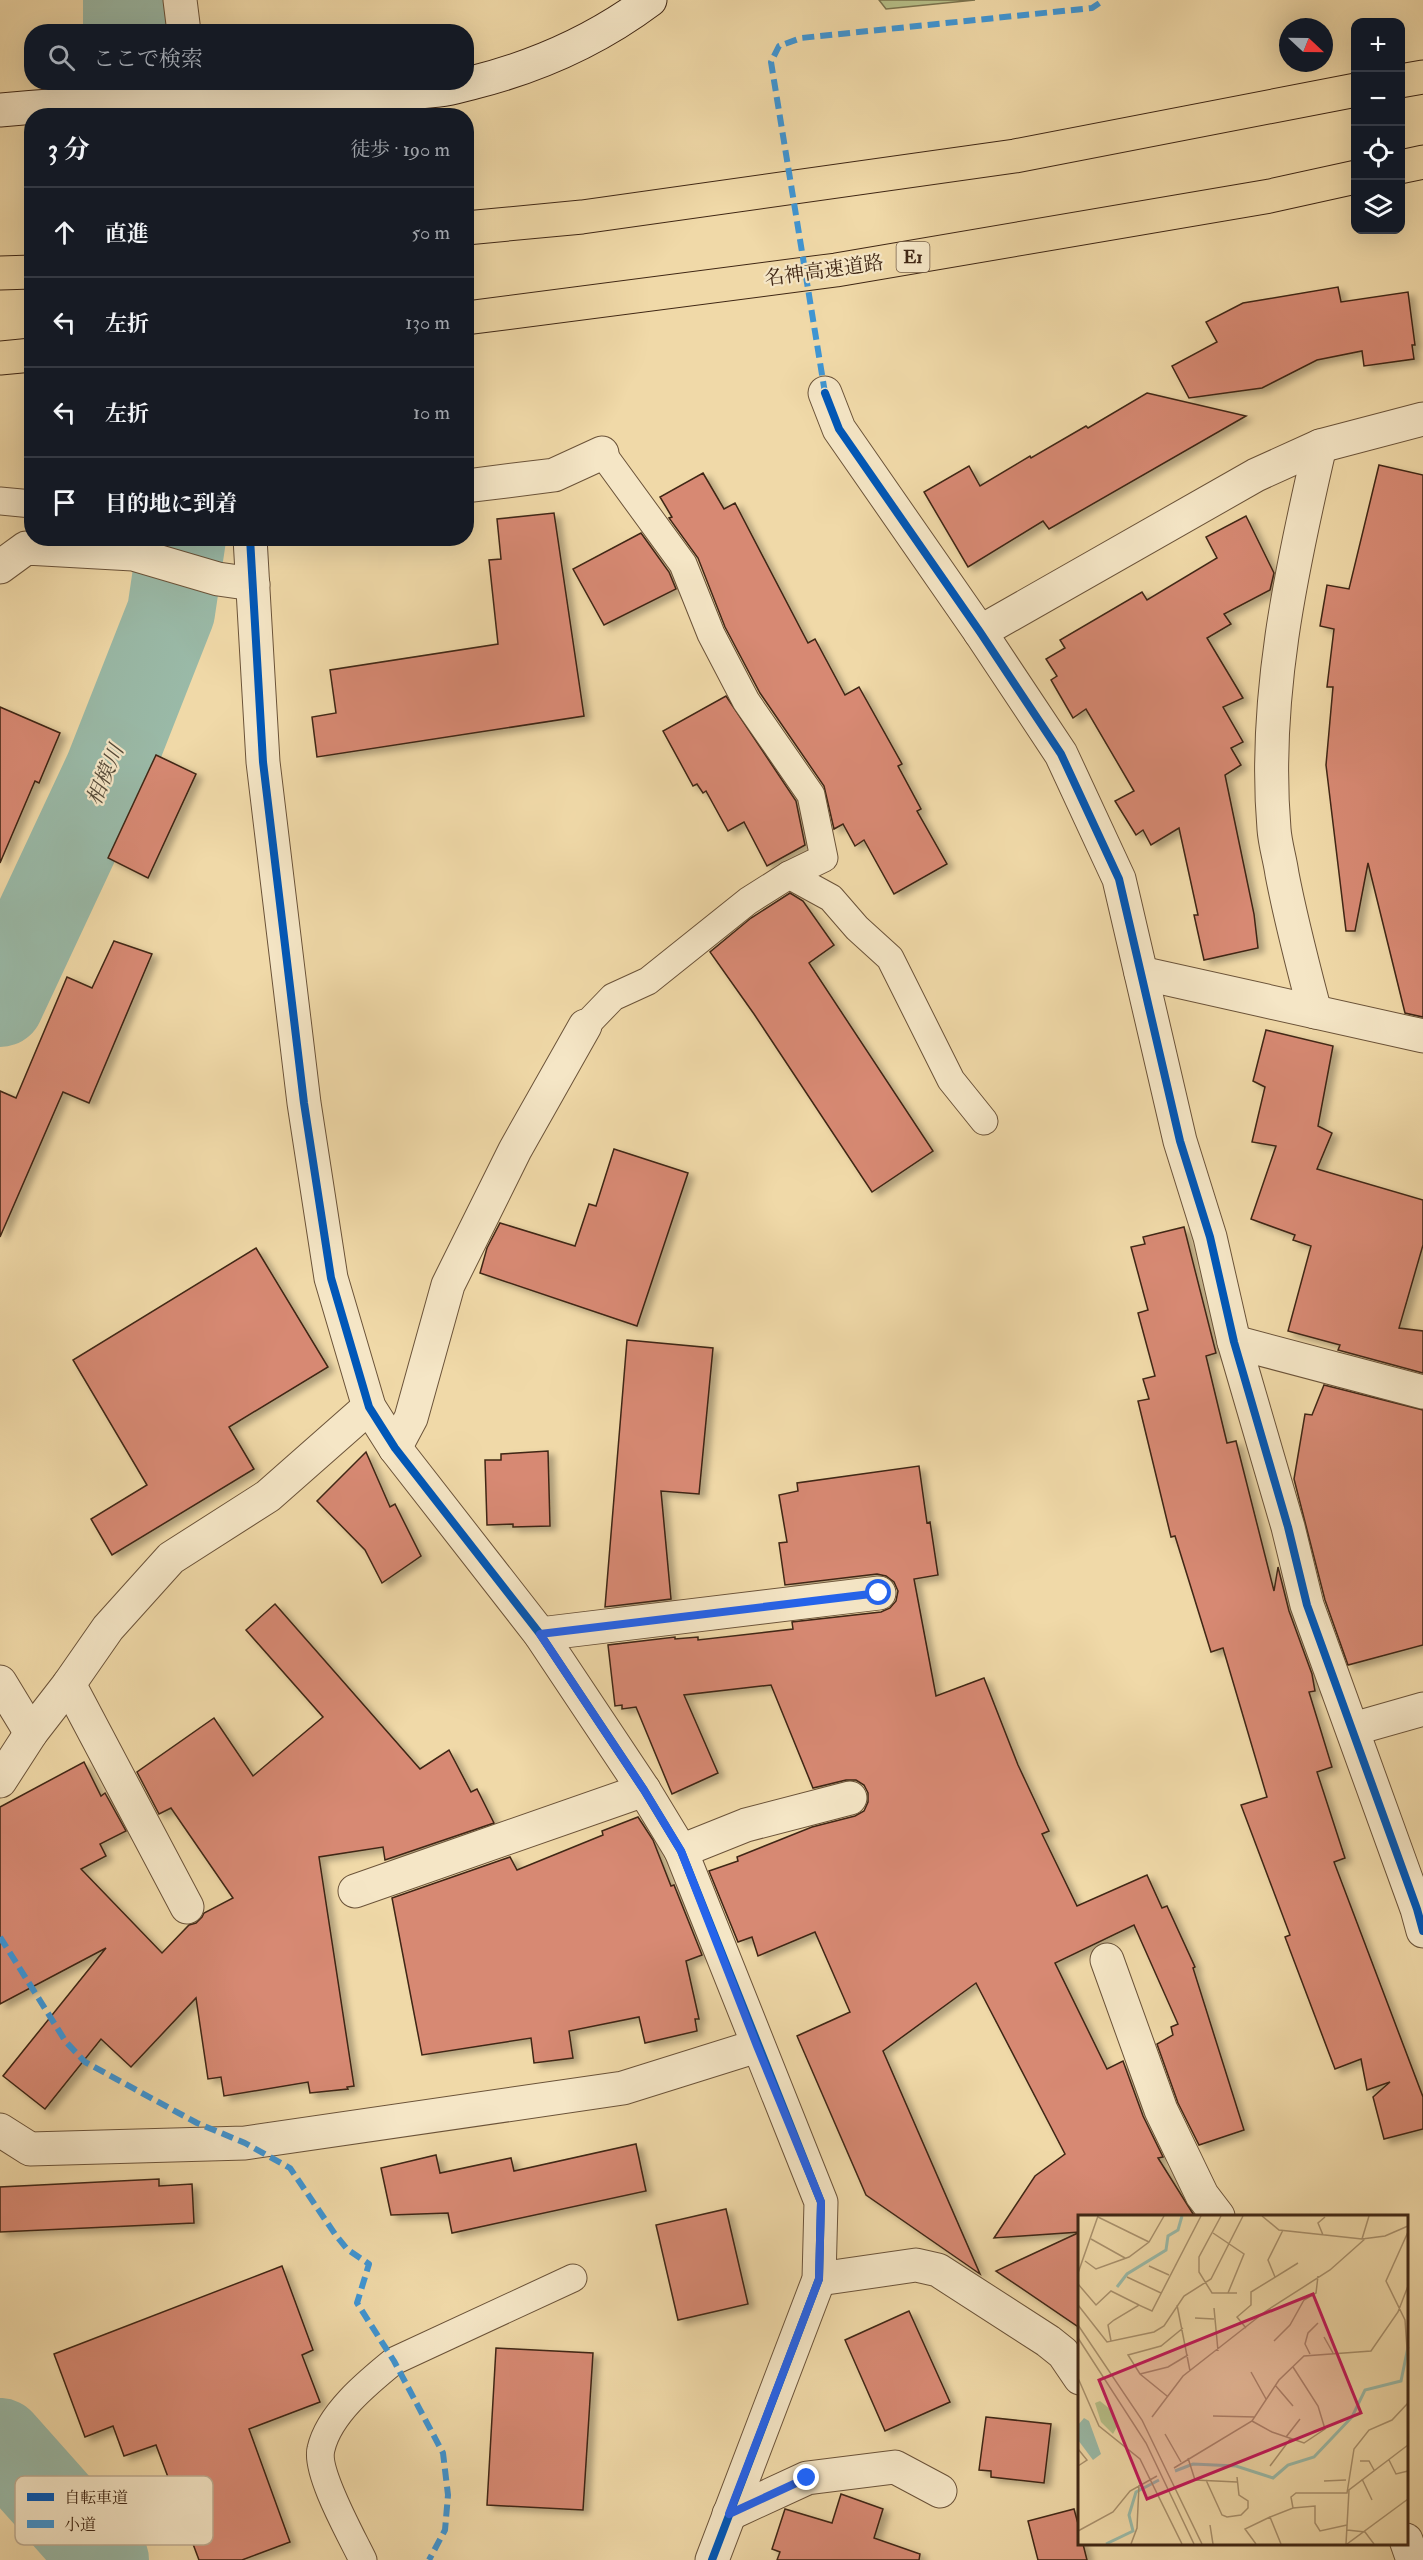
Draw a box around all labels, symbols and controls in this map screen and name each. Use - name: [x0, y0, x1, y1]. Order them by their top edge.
- north arrow: [1279, 18, 1333, 72]
- map controls: [1351, 18, 1405, 234]
- button: +: [1351, 18, 1405, 72]
- search box: [24, 24, 474, 90]
- icon: search: [45, 41, 78, 74]
- text: ここで検索: [93, 45, 203, 73]
- button: −: [1351, 72, 1405, 126]
- button: locate: [1351, 126, 1405, 180]
- text: 3 分: [48, 134, 89, 166]
- text: 徒歩 · 190 m: [350, 137, 450, 162]
- button: layers: [1351, 180, 1405, 234]
- icon: ahead: [48, 216, 81, 249]
- text: 直進: [105, 220, 149, 248]
- text: 50 m: [411, 220, 450, 245]
- road number: E1: [896, 242, 930, 272]
- street label: 名神高速道路: [763, 250, 885, 291]
- icon: left: [48, 306, 81, 339]
- text: 左折: [105, 310, 149, 338]
- text: 130 m: [405, 310, 450, 335]
- icon: left: [48, 396, 81, 429]
- text: 左折: [105, 400, 149, 428]
- text: 10 m: [413, 400, 450, 425]
- icon: arrive: [48, 486, 81, 519]
- text: 目的地に到着: [105, 490, 237, 518]
- water label: 相模川: [81, 739, 131, 809]
- route start: [865, 1579, 891, 1605]
- inset map: [1078, 2215, 1408, 2545]
- route end: [793, 2464, 819, 2490]
- legend: [15, 2476, 213, 2545]
- text: 自転車道: [64, 2488, 128, 2508]
- text: 小道: [64, 2515, 96, 2535]

